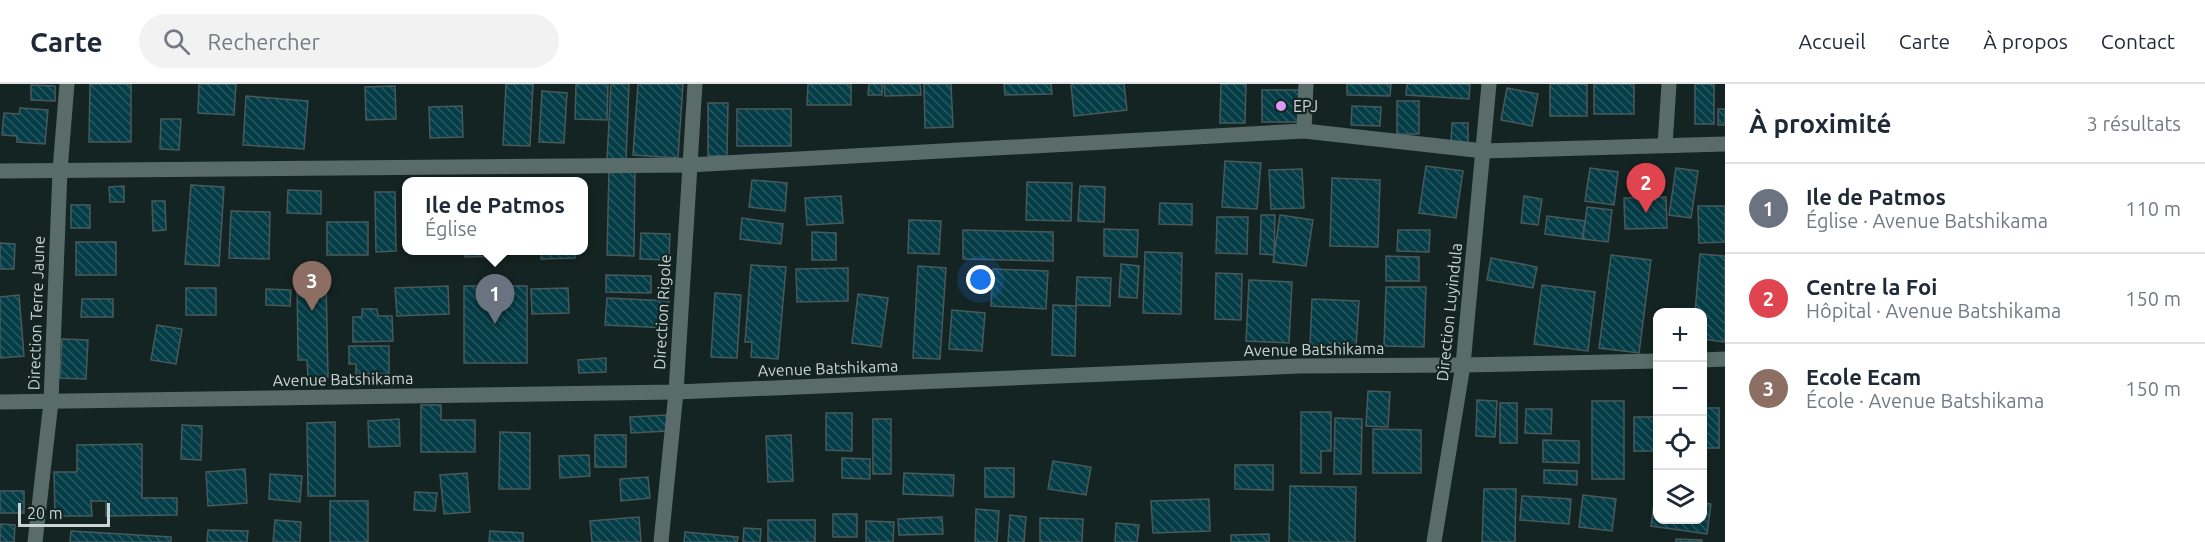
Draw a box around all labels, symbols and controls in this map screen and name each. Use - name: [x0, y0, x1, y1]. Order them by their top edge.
- search box: [139, 14, 559, 68]
- icon: search: [160, 25, 193, 58]
- text: Carte: [30, 26, 103, 57]
- text: Rechercher: [208, 29, 320, 54]
- text: Accueil: [1798, 29, 1866, 53]
- text: Carte: [1899, 29, 1950, 53]
- text: À propos: [1983, 29, 2068, 53]
- text: Contact: [2101, 29, 2175, 53]
- place label: EPJ: [1293, 97, 1318, 115]
- marker: EPJ: [1274, 99, 1288, 113]
- text: À proximité: [1749, 109, 1891, 138]
- text: 3 résultats: [2087, 112, 2181, 135]
- pin: 2: [1626, 164, 1666, 213]
- popup: [402, 177, 588, 255]
- text: Ile de Patmos: [1806, 184, 1946, 209]
- text: Ile de Patmos: [425, 192, 565, 217]
- text: 1: [1763, 197, 1774, 220]
- text: 110 m: [2125, 197, 2181, 220]
- text: Église · Avenue Batshikama: [1806, 209, 2048, 232]
- text: Église: [425, 217, 477, 240]
- street label: Direction Terre Jaune: [24, 235, 48, 391]
- street label: Direction Luyindula: [1433, 242, 1465, 382]
- street label: Direction Rigole: [650, 254, 674, 370]
- pin: 3: [292, 262, 332, 311]
- your location: [966, 265, 995, 294]
- pin: 1: [476, 274, 514, 324]
- text: Centre la Foi: [1806, 274, 1937, 299]
- text: 2: [1763, 287, 1774, 310]
- text: 150 m: [2125, 287, 2181, 310]
- text: Hôpital · Avenue Batshikama: [1806, 299, 2061, 322]
- map controls: [1653, 308, 1707, 524]
- button: +: [1653, 308, 1707, 362]
- street label: Avenue Batshikama: [1244, 339, 1384, 359]
- street label: Avenue Batshikama: [757, 357, 899, 379]
- button: −: [1653, 362, 1707, 416]
- text: Ecole Ecam: [1806, 364, 1921, 389]
- street label: Avenue Batshikama: [273, 369, 413, 389]
- text: 3: [1763, 377, 1774, 400]
- text: 150 m: [2125, 377, 2181, 400]
- text: École · Avenue Batshikama: [1806, 389, 2044, 412]
- button: locate: [1653, 416, 1707, 470]
- button: layers: [1653, 470, 1707, 524]
- scale bar: [18, 500, 110, 528]
- text: 20 m: [27, 504, 63, 522]

